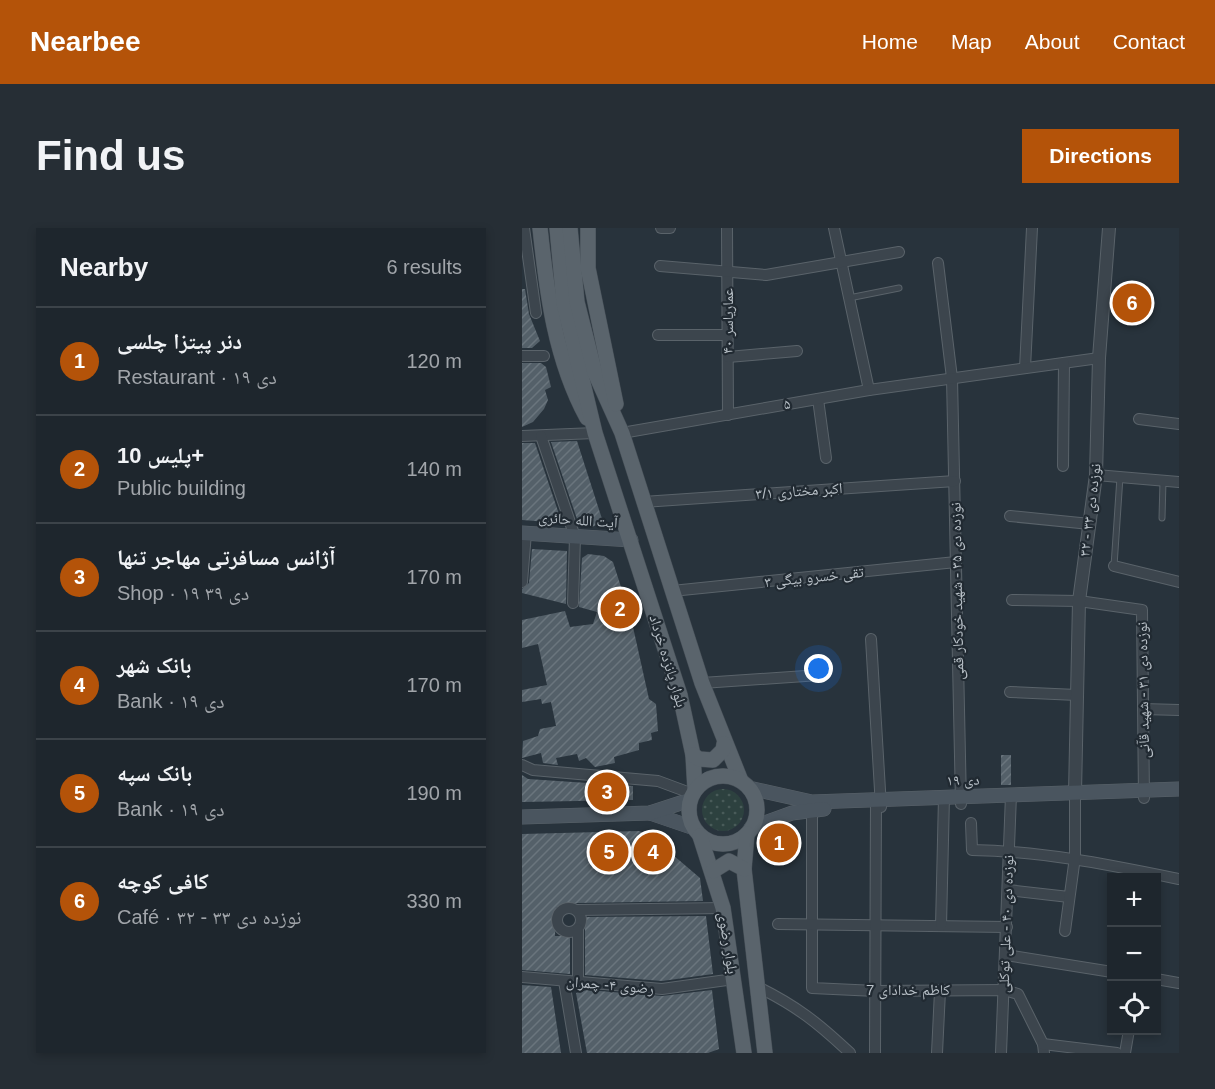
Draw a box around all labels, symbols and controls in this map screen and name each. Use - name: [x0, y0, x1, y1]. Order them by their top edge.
- text: Nearbee: [30, 26, 141, 57]
- text: Home: [862, 30, 918, 53]
- text: Map: [951, 30, 992, 53]
- text: About: [1025, 30, 1080, 53]
- text: Contact: [1113, 30, 1185, 53]
- button: Directions: [1022, 129, 1179, 183]
- text: Find us: [36, 132, 185, 179]
- text: Nearby: [60, 252, 148, 282]
- text: 6 results: [386, 256, 462, 278]
- pin: 6: [1112, 280, 1152, 326]
- street label: عماریاسر ۴۰: [719, 288, 737, 354]
- text: دنر پیتزا چلسی: [117, 329, 242, 354]
- text: 1: [74, 350, 85, 372]
- text: 120 m: [406, 350, 462, 372]
- text: Restaurant · ۱۹ دی: [117, 366, 277, 388]
- street label: ۵: [782, 395, 792, 412]
- text: پلیس 10+: [117, 443, 204, 468]
- text: 2: [74, 458, 85, 480]
- text: 140 m: [406, 458, 462, 480]
- street label: ۳۲ - نوزده دی ۳۳: [1075, 463, 1106, 558]
- text: Public building: [117, 477, 246, 499]
- street label: ۳/۱ اکبر مختاری: [755, 479, 843, 504]
- street label: نوزده دی ۳۵ - شهید خودکار قمی: [946, 502, 969, 680]
- street label: آیت الله حائری: [538, 508, 619, 533]
- text: آژانس مسافرتی مهاجر تنها: [117, 545, 335, 570]
- street label: ۳ تقی خسرو بیگی: [763, 563, 865, 592]
- text: 3: [74, 566, 85, 588]
- text: 170 m: [406, 566, 462, 588]
- text: Shop · ۱۹ دی ۳۹: [117, 582, 249, 604]
- pin: 2: [600, 586, 640, 632]
- street label: بلوار پانزده خرداد: [645, 613, 691, 709]
- street label: نوزده دی ۳۱ - شهید قآنی: [1133, 621, 1154, 758]
- text: بانک شهر: [117, 653, 191, 678]
- your location: [804, 654, 833, 683]
- text: 4: [74, 674, 85, 696]
- text: 170 m: [406, 674, 462, 696]
- text: Bank · ۱۹ دی: [117, 690, 225, 712]
- text: بانک سپه: [117, 761, 192, 786]
- pin: 3: [588, 770, 626, 814]
- street label: ۱۹ دی: [946, 770, 980, 791]
- text: 5: [74, 782, 85, 804]
- text: 190 m: [406, 782, 462, 804]
- text: Bank · ۱۹ دی: [117, 798, 225, 820]
- pin: 1: [760, 820, 798, 866]
- pin: 5: [590, 830, 628, 874]
- pin: 4: [634, 830, 672, 874]
- street label: نوزده دی ۴۰ - علی توکلی: [995, 855, 1018, 993]
- text: کافی کوچه: [117, 869, 209, 894]
- map controls: [1107, 873, 1161, 1035]
- button: +: [1107, 873, 1161, 927]
- text: 6: [74, 890, 85, 912]
- text: 330 m: [406, 890, 462, 912]
- text: Café · ۳۲ - نوزده دی ۳۳: [117, 906, 302, 928]
- street label: بلوار رضوی: [713, 911, 742, 975]
- button: −: [1107, 927, 1161, 981]
- street label: رضوی ۴- چمران: [565, 972, 655, 999]
- street label: 7 کاظم خدادای: [866, 981, 950, 1000]
- button: locate: [1107, 981, 1161, 1035]

